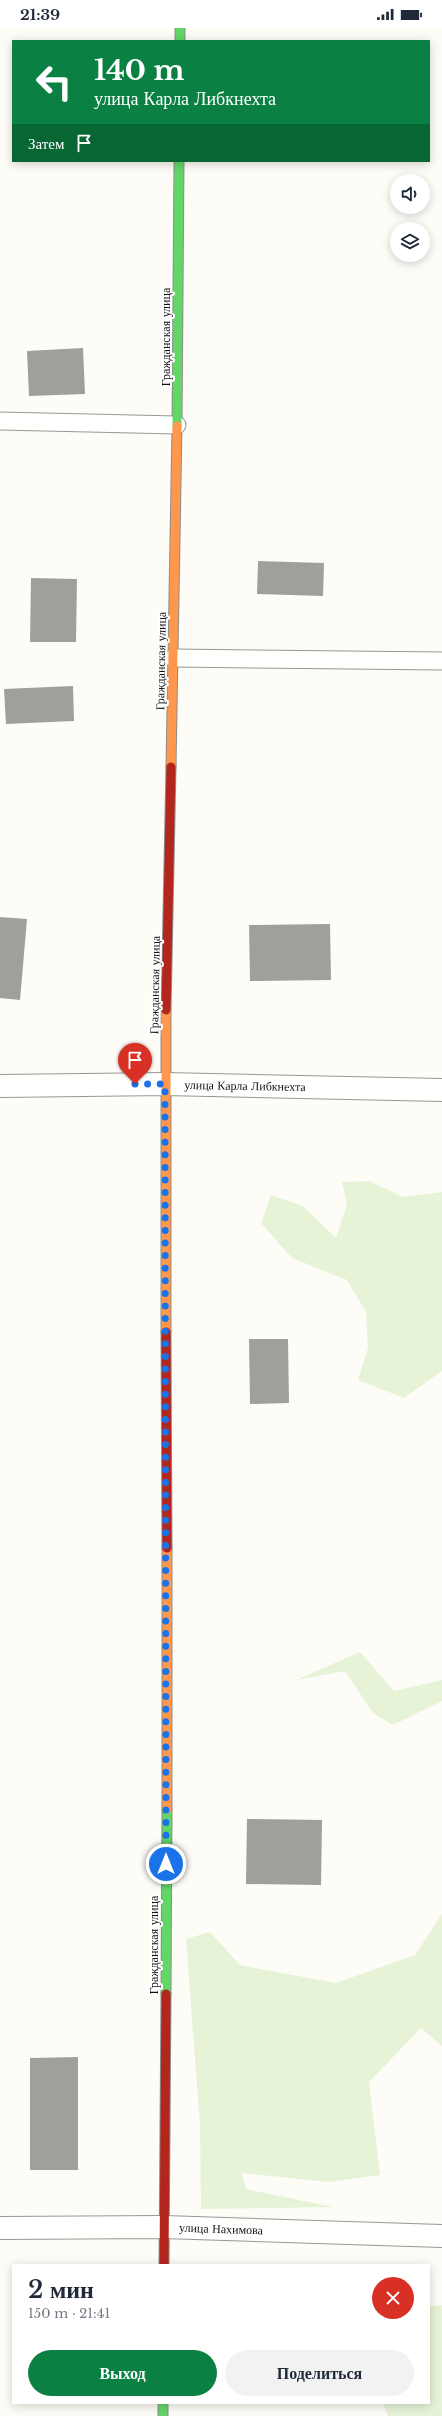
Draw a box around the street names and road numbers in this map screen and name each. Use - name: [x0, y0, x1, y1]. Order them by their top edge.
- street label: Гражданская улица: [158, 287, 173, 386]
- street label: Гражданская улица: [152, 611, 169, 710]
- street label: Гражданская улица: [146, 935, 163, 1034]
- street label: улица Карла Либкнехта: [184, 1077, 306, 1094]
- street label: Гражданская улица: [146, 1895, 161, 1994]
- street label: улица Нахимова: [179, 2220, 264, 2237]

